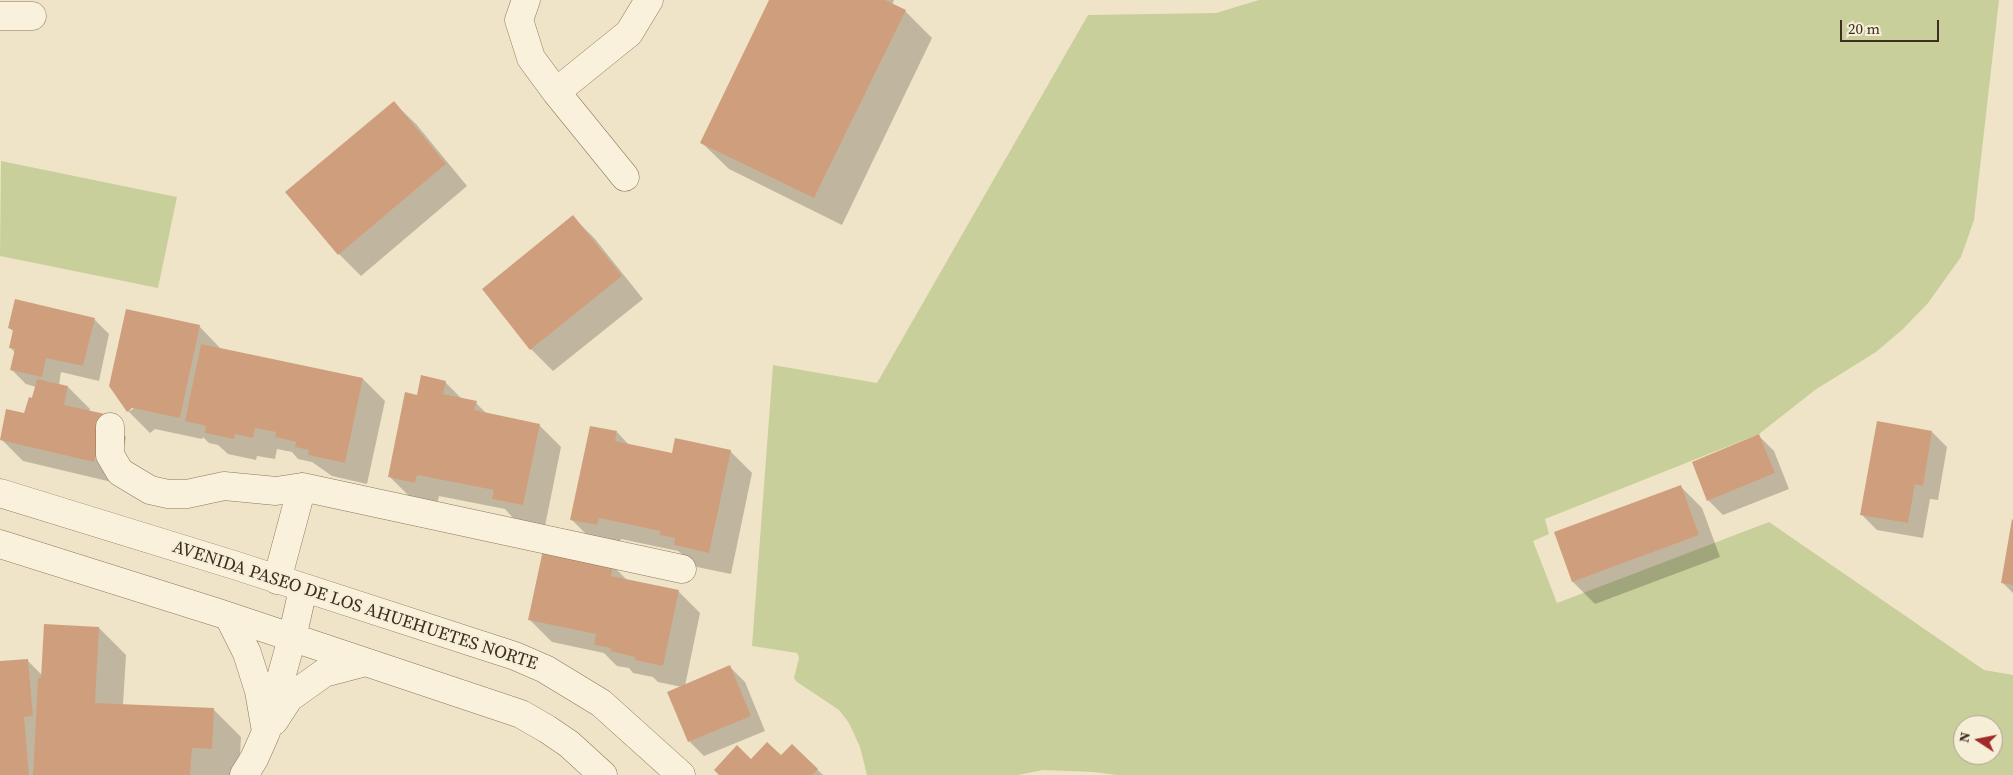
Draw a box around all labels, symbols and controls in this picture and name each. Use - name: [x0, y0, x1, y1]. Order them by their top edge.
- scale bar: [1843, 10, 1942, 42]
- text: 20 m: [1848, 18, 1880, 39]
- street label: AVENIDA PASEO DE LOS AHUEHUETES NORTE: [170, 537, 540, 675]
- north arrow: [1953, 715, 2003, 765]
- text: N: [1953, 730, 1975, 744]

